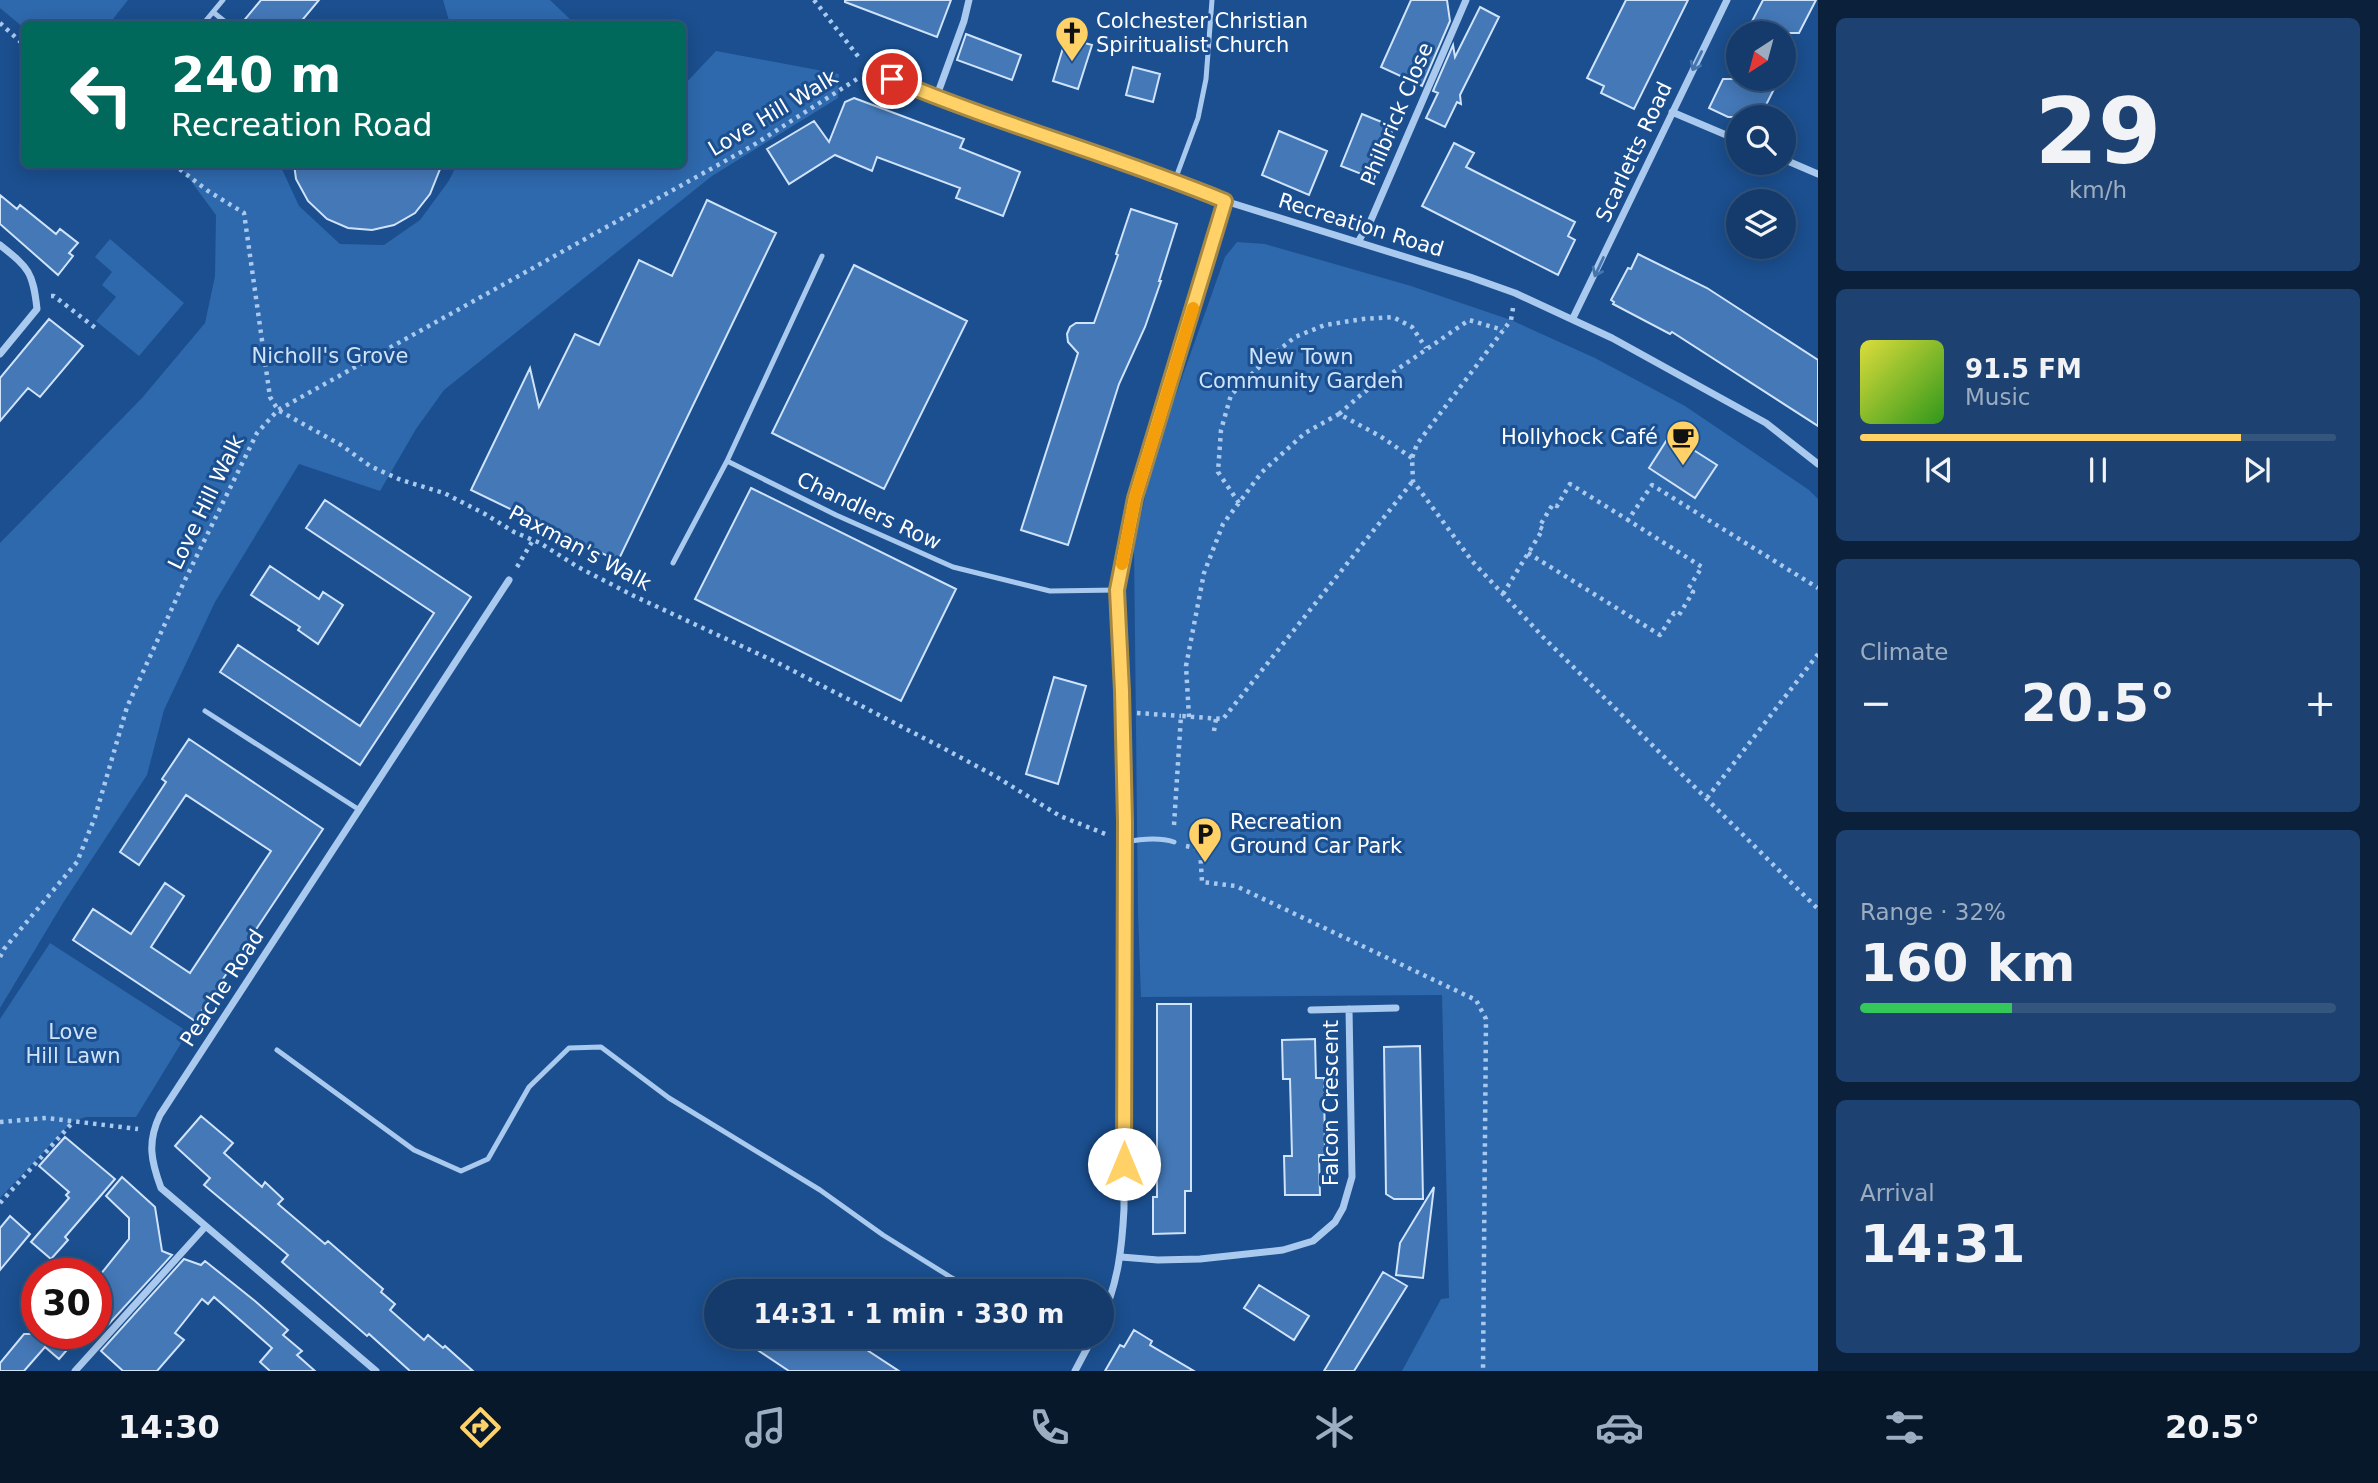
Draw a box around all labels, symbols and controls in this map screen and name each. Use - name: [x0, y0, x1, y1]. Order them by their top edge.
- place label: Colchester Christian Spiritualist Church: [1096, 9, 1308, 57]
- church icon: Colchester Christian Spiritualist Church: [1053, 14, 1091, 63]
- north arrow: [1726, 21, 1796, 91]
- map controls: [1726, 21, 1796, 259]
- street label: Philbrick Close: [1356, 39, 1438, 189]
- text: 240 m: [171, 47, 341, 104]
- icon: left: [56, 49, 147, 140]
- pin: [862, 49, 922, 109]
- one-way arrow: [1689, 50, 1703, 71]
- icon: arrive: [873, 60, 911, 98]
- street label: Love Hill Walk: [704, 65, 843, 161]
- street label: Scarletts Road: [1591, 78, 1677, 226]
- text: 29: [2035, 79, 2161, 184]
- button: search: [1726, 105, 1796, 175]
- text: Recreation Road: [171, 106, 433, 144]
- text: km/h: [2069, 177, 2127, 203]
- street label: Recreation Road: [1275, 188, 1447, 262]
- button: layers: [1726, 189, 1796, 259]
- one-way arrow: [1592, 256, 1606, 277]
- park label: Nicholl's Grove: [252, 344, 408, 368]
- park label: New Town Community Garden: [1198, 345, 1404, 393]
- text: 91.5 FM: [1965, 354, 2082, 384]
- text: Music: [1965, 384, 2030, 410]
- cafe icon: Hollyhock Café: [1664, 418, 1702, 467]
- place label: Hollyhock Café: [1501, 425, 1658, 449]
- street label: Love Hill Walk: [163, 430, 249, 573]
- icon: previous: [1920, 451, 1958, 489]
- icon: pause: [2079, 451, 2117, 489]
- icon: next: [2238, 451, 2276, 489]
- street label: Chandlers Row: [793, 467, 945, 555]
- street label: Paxman's Walk: [505, 500, 656, 596]
- text: Climate: [1860, 639, 1949, 665]
- text: 20.5°: [2021, 673, 2175, 733]
- text: −: [1860, 681, 1892, 725]
- text: +: [2304, 681, 2336, 725]
- place label: Recreation Ground Car Park: [1230, 810, 1403, 858]
- parking icon: Recreation Ground Car Park: [1186, 815, 1224, 864]
- text: Range · 32%: [1860, 899, 2006, 925]
- street label: Peache Road: [175, 925, 269, 1051]
- text: 160 km: [1860, 933, 2075, 993]
- park label: Love Hill Lawn: [25, 1020, 121, 1068]
- street label: Falcon Crescent: [1319, 1020, 1343, 1186]
- position arrow: [1087, 1127, 1161, 1201]
- text: Arrival: [1860, 1180, 1935, 1206]
- text: 14:31: [1860, 1214, 2026, 1274]
- speed limit sign: 30: [21, 1258, 112, 1349]
- text: 14:31 · 1 min · 330 m: [754, 1299, 1064, 1329]
- icon: directions: [456, 1403, 505, 1452]
- icon: music: [741, 1403, 790, 1452]
- icon: phone: [1025, 1403, 1074, 1452]
- icon: climate: [1310, 1403, 1359, 1452]
- icon: car: [1595, 1403, 1644, 1452]
- icon: filters: [1880, 1403, 1929, 1452]
- text: 14:30: [118, 1408, 220, 1446]
- text: 20.5°: [2165, 1408, 2260, 1446]

